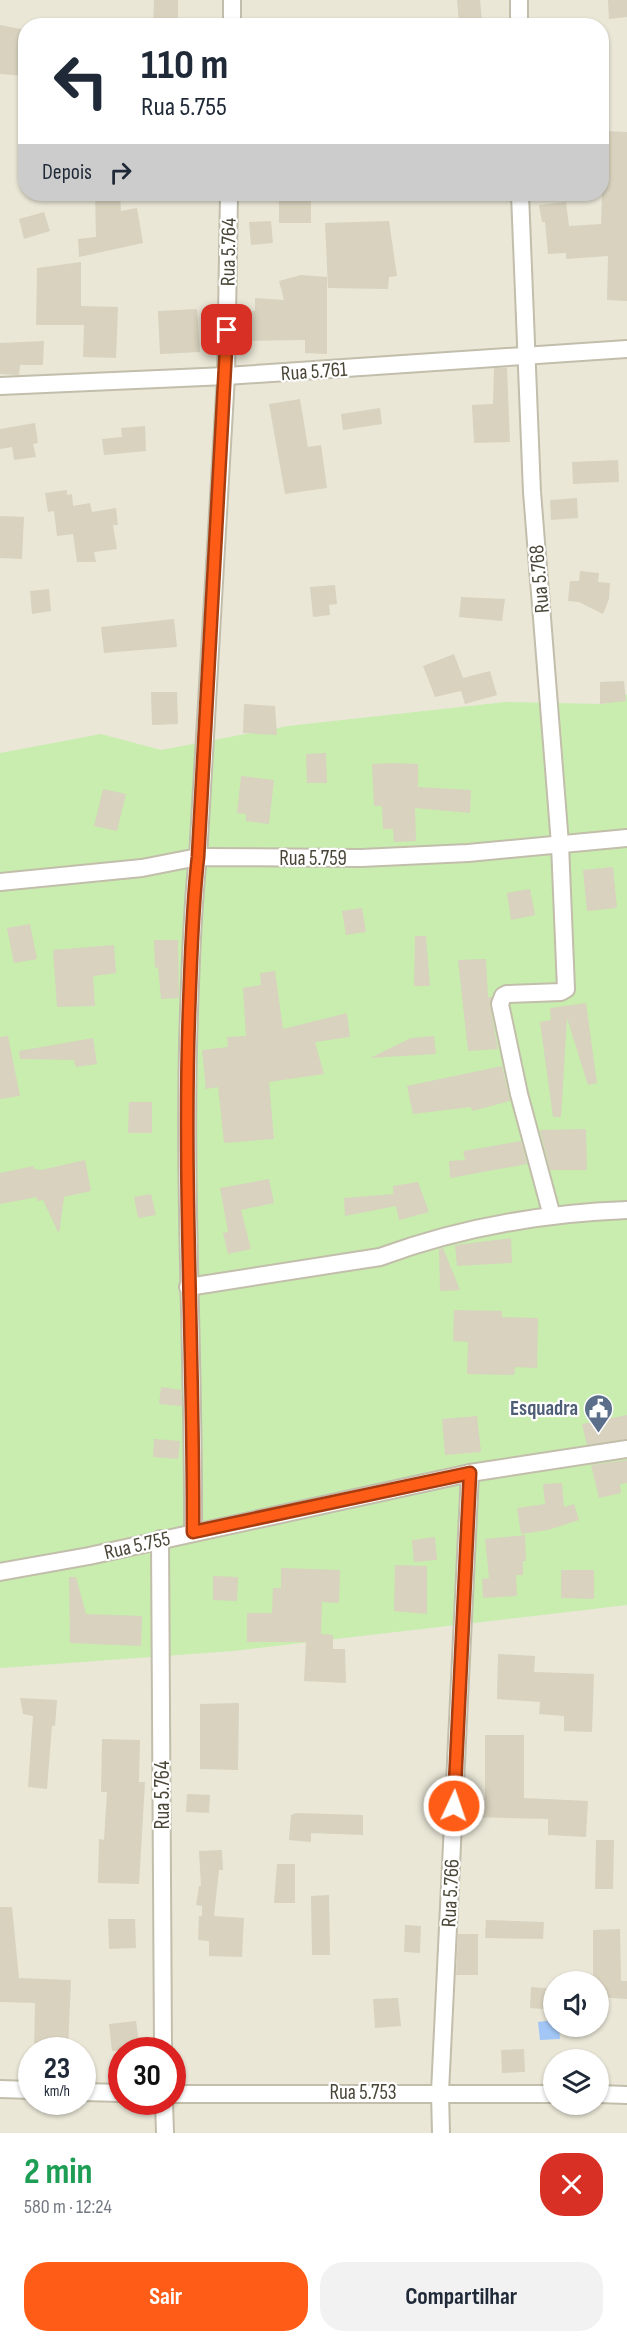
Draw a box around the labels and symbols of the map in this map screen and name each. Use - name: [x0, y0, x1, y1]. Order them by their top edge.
- street label: Rua 5.764: [215, 217, 242, 286]
- pin: [201, 304, 252, 355]
- street label: Rua 5.761: [280, 357, 349, 386]
- street label: Rua 5.768: [524, 544, 555, 614]
- street label: Rua 5.759: [279, 846, 347, 871]
- public building icon: Esquadra: [583, 1392, 615, 1434]
- place label: Esquadra: [510, 1396, 578, 1421]
- street label: Rua 5.755: [102, 1526, 172, 1565]
- street label: Rua 5.764: [150, 1761, 175, 1829]
- position arrow: [422, 1774, 486, 1838]
- street label: Rua 5.766: [436, 1858, 465, 1928]
- speed limit sign: 30: [108, 2037, 186, 2115]
- street label: Rua 5.753: [329, 2080, 397, 2105]

